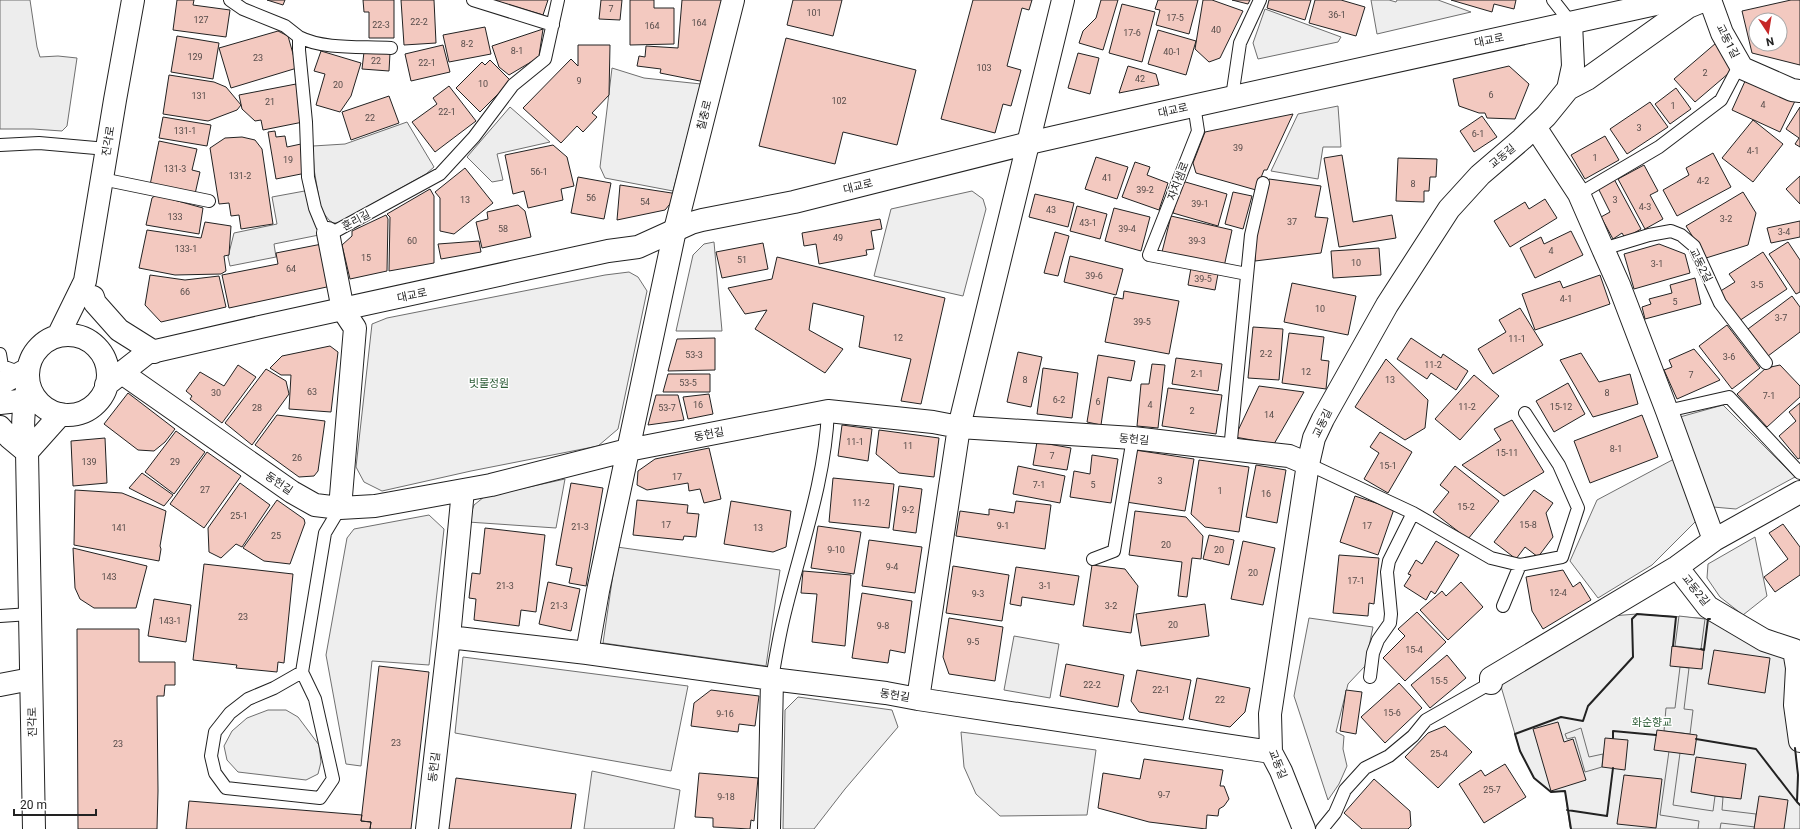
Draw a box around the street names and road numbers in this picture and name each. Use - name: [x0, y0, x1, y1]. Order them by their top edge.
- street label: 교동1길: [1713, 22, 1742, 60]
- street label: 대교로: [1473, 31, 1505, 50]
- street label: 칠충로: [695, 99, 714, 131]
- street label: 대교로: [1157, 101, 1189, 120]
- street label: 진각로: [100, 125, 117, 157]
- street label: 교동길: [1487, 142, 1518, 171]
- street label: 자치샘로: [1165, 160, 1192, 202]
- street label: 대교로: [842, 177, 874, 196]
- street label: 훈리길: [340, 208, 373, 233]
- street label: 교동2길: [1686, 246, 1715, 284]
- street label: 대교로: [396, 286, 428, 305]
- street label: 교동길: [1310, 407, 1335, 440]
- street label: 동헌길: [693, 425, 725, 444]
- street label: 동헌길: [1118, 432, 1150, 447]
- street label: 동헌길: [262, 470, 295, 497]
- street label: 교동2길: [1679, 572, 1712, 609]
- street label: 동헌길: [879, 687, 911, 704]
- street label: 진각로: [26, 707, 39, 737]
- street label: 교동길: [1266, 748, 1289, 781]
- street label: 동헌길: [426, 751, 443, 783]

